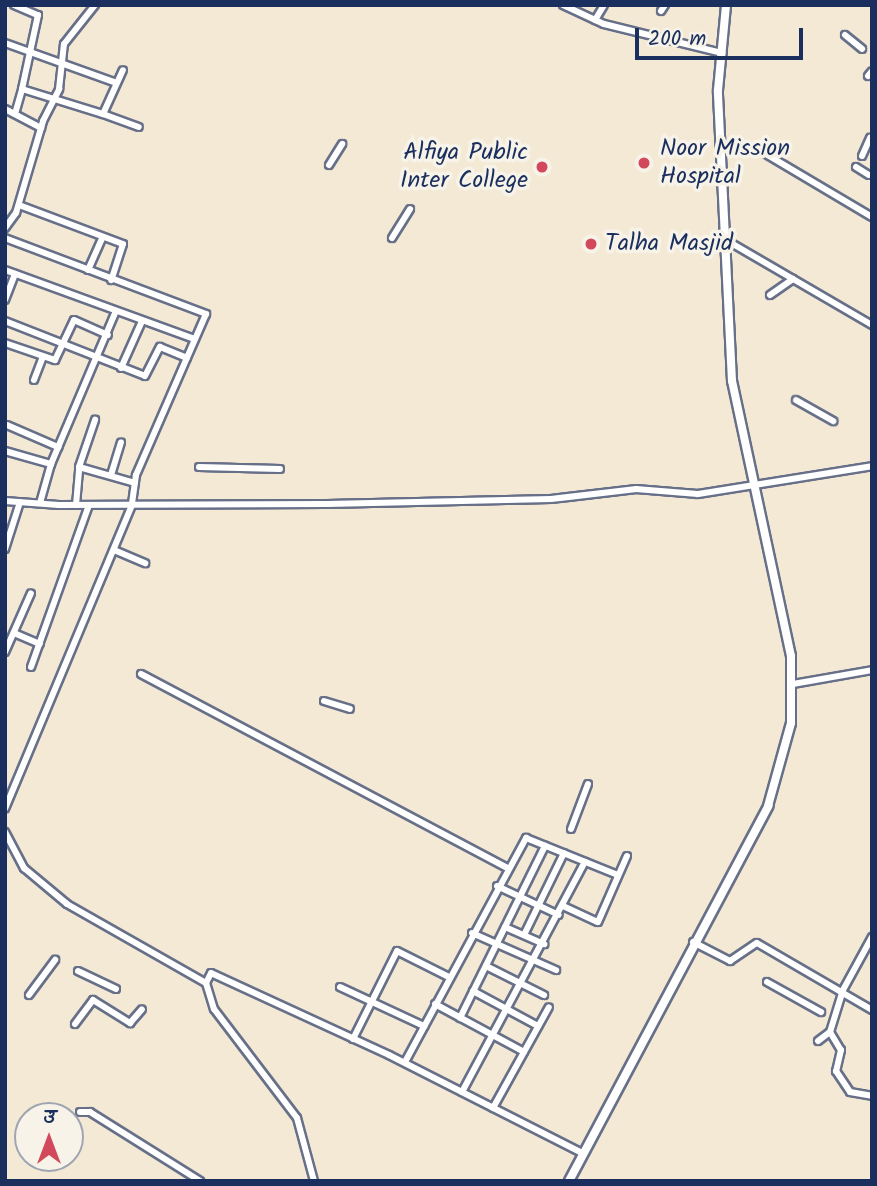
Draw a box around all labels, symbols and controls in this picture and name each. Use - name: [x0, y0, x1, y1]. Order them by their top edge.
- scale bar: [639, 14, 807, 58]
- text: 200 m: [648, 23, 706, 56]
- place label: Noor Mission Hospital: [660, 135, 790, 191]
- place label: Alfiya Public Inter College: [400, 139, 528, 195]
- marker: Noor Mission Hospital: [634, 153, 654, 173]
- marker: Alfiya Public Inter College: [534, 159, 550, 175]
- place label: Talha Masjid: [605, 230, 733, 258]
- marker: Talha Masjid: [583, 236, 599, 252]
- north arrow: [14, 1102, 84, 1172]
- text: उ: [43, 1103, 55, 1133]

